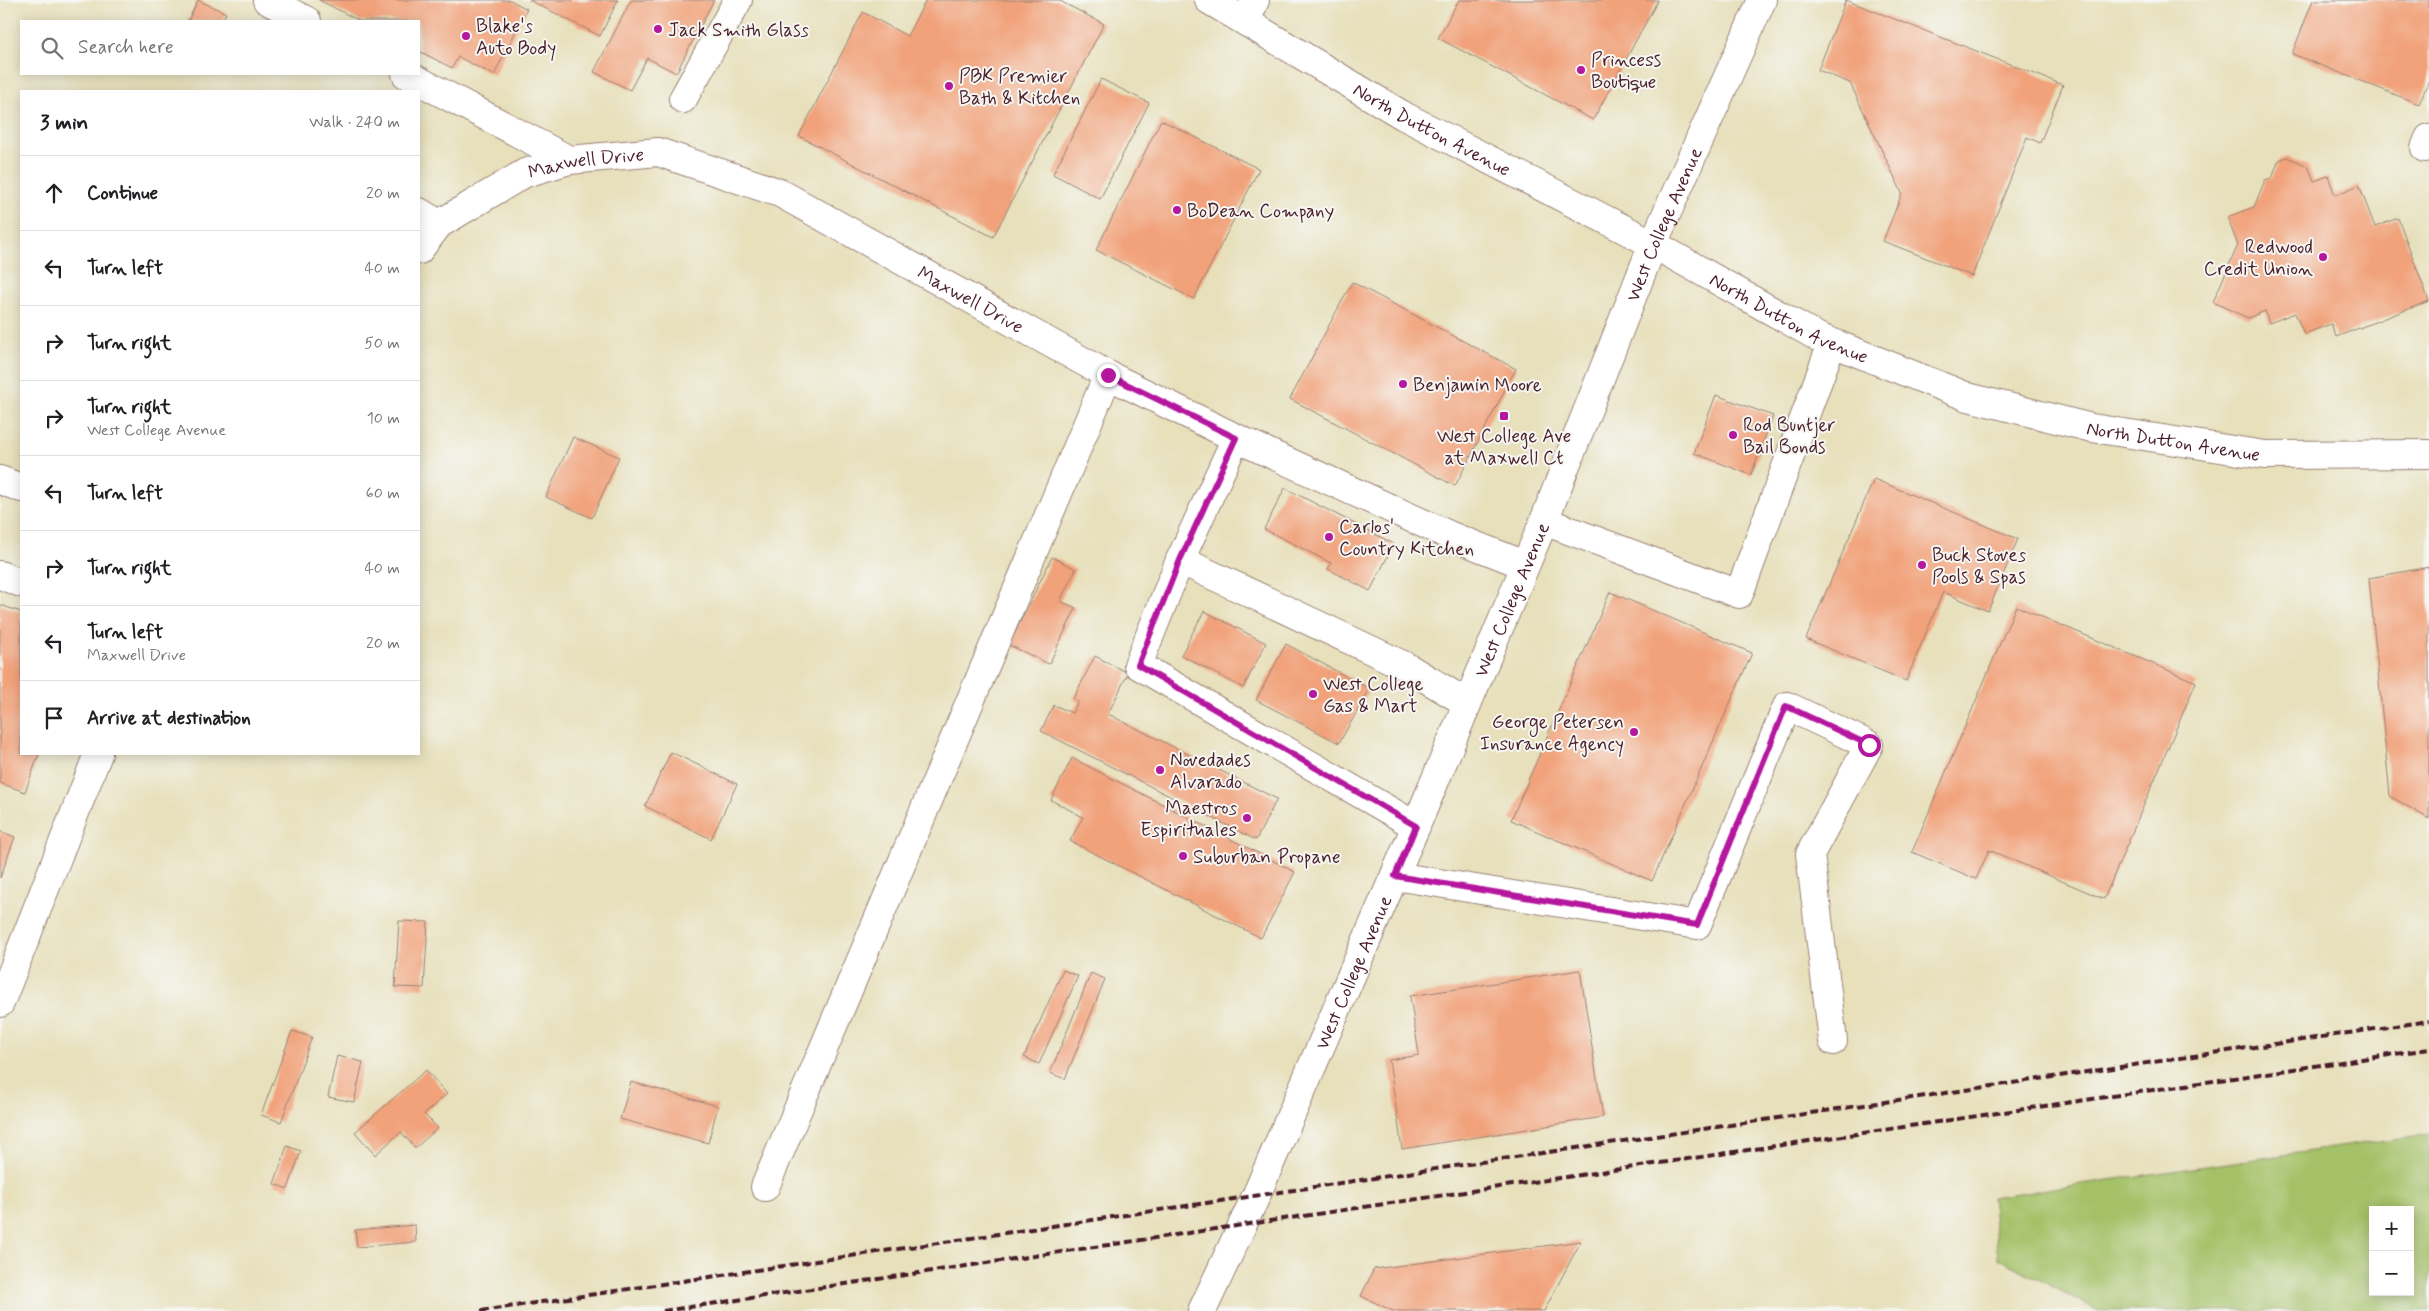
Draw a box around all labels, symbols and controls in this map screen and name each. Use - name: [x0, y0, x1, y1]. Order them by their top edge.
- place label: Blake's Auto Body: [476, 14, 556, 62]
- place label: Jack Smith Glass: [668, 18, 810, 43]
- search box: [20, 20, 420, 75]
- marker: Jack Smith Glass: [652, 23, 664, 35]
- marker: Blake's Auto Body: [460, 30, 472, 42]
- icon: search: [38, 34, 66, 62]
- text: Search here: [78, 35, 174, 60]
- place label: Princess Boutique: [1591, 48, 1661, 95]
- place label: PBK Premier Bath & Kitchen: [959, 64, 1080, 111]
- marker: Princess Boutique: [1575, 64, 1587, 76]
- street label: North Dutton Avenue: [1348, 78, 1515, 183]
- marker: PBK Premier Bath & Kitchen: [943, 80, 955, 92]
- text: 3 min: [40, 109, 88, 137]
- text: Walk · 240 m: [309, 112, 400, 133]
- street label: Maxwell Drive: [525, 142, 645, 185]
- street label: West College Avenue: [1621, 144, 1709, 305]
- icon: ahead: [40, 179, 68, 207]
- text: Continue: [87, 181, 158, 206]
- text: 20 m: [366, 183, 400, 204]
- place label: BoDean Company: [1187, 199, 1334, 224]
- marker: BoDean Company: [1171, 204, 1183, 216]
- place label: Redwood Credit Union: [2204, 235, 2313, 282]
- marker: Redwood Credit Union: [2317, 251, 2329, 263]
- icon: left: [40, 254, 68, 282]
- text: Turn left: [87, 256, 163, 281]
- text: 40 m: [364, 258, 400, 279]
- street label: Maxwell Drive: [913, 261, 1028, 340]
- street label: North Dutton Avenue: [1705, 268, 1872, 370]
- icon: right: [40, 329, 68, 357]
- text: Turn right: [87, 331, 171, 356]
- text: 50 m: [364, 333, 400, 354]
- route end: [1097, 364, 1120, 387]
- place label: Benjamin Moore: [1413, 373, 1542, 399]
- marker: Benjamin Moore: [1397, 378, 1409, 390]
- text: Turn right: [87, 395, 171, 420]
- icon: right: [40, 404, 68, 432]
- text: 10 m: [367, 408, 400, 429]
- marker: West College Ave at Maxwell Ct: [1498, 410, 1510, 422]
- place label: Rod Buntjer Bail Bonds: [1743, 413, 1835, 460]
- street label: North Dutton Avenue: [2085, 416, 2262, 468]
- text: West College Avenue: [87, 420, 226, 441]
- place label: West College Ave at Maxwell Ct: [1437, 424, 1571, 471]
- marker: Rod Buntjer Bail Bonds: [1727, 429, 1739, 441]
- icon: left: [40, 479, 68, 507]
- text: Turn left: [87, 481, 163, 506]
- text: 60 m: [366, 483, 400, 504]
- place label: Carlos' Country Kitchen: [1339, 515, 1474, 562]
- street label: West College Avenue: [1469, 519, 1556, 681]
- marker: Carlos' Country Kitchen: [1323, 531, 1335, 543]
- place label: Buck Stoves Pools & Spas: [1932, 543, 2027, 590]
- icon: right: [40, 554, 68, 582]
- text: Turn right: [87, 556, 171, 581]
- text: 40 m: [364, 558, 400, 579]
- marker: Buck Stoves Pools & Spas: [1916, 559, 1928, 571]
- text: Turn left: [87, 620, 163, 645]
- icon: left: [40, 629, 68, 657]
- text: 20 m: [366, 633, 400, 654]
- text: Maxwell Drive: [87, 645, 186, 666]
- place label: West College Gas & Mart: [1323, 672, 1424, 719]
- marker: West College Gas & Mart: [1307, 688, 1319, 700]
- icon: arrive: [40, 704, 68, 732]
- text: Arrive at destination: [87, 706, 251, 731]
- place label: George Petersen Insurance Agency: [1480, 710, 1624, 758]
- marker: George Petersen Insurance Agency: [1628, 726, 1640, 738]
- route start: [1858, 734, 1881, 757]
- place label: Novedades Alvarado: [1170, 748, 1251, 795]
- marker: Novedades Alvarado: [1154, 764, 1166, 776]
- place label: Maestros Espirituales: [1140, 796, 1238, 843]
- marker: Maestros Espirituales: [1241, 812, 1253, 824]
- place label: Suburban Propane: [1193, 845, 1340, 870]
- marker: Suburban Propane: [1177, 850, 1189, 862]
- street label: West College Avenue: [1310, 892, 1398, 1053]
- map controls: [2369, 1206, 2414, 1296]
- button: +: [2369, 1206, 2414, 1251]
- button: −: [2369, 1251, 2414, 1296]

